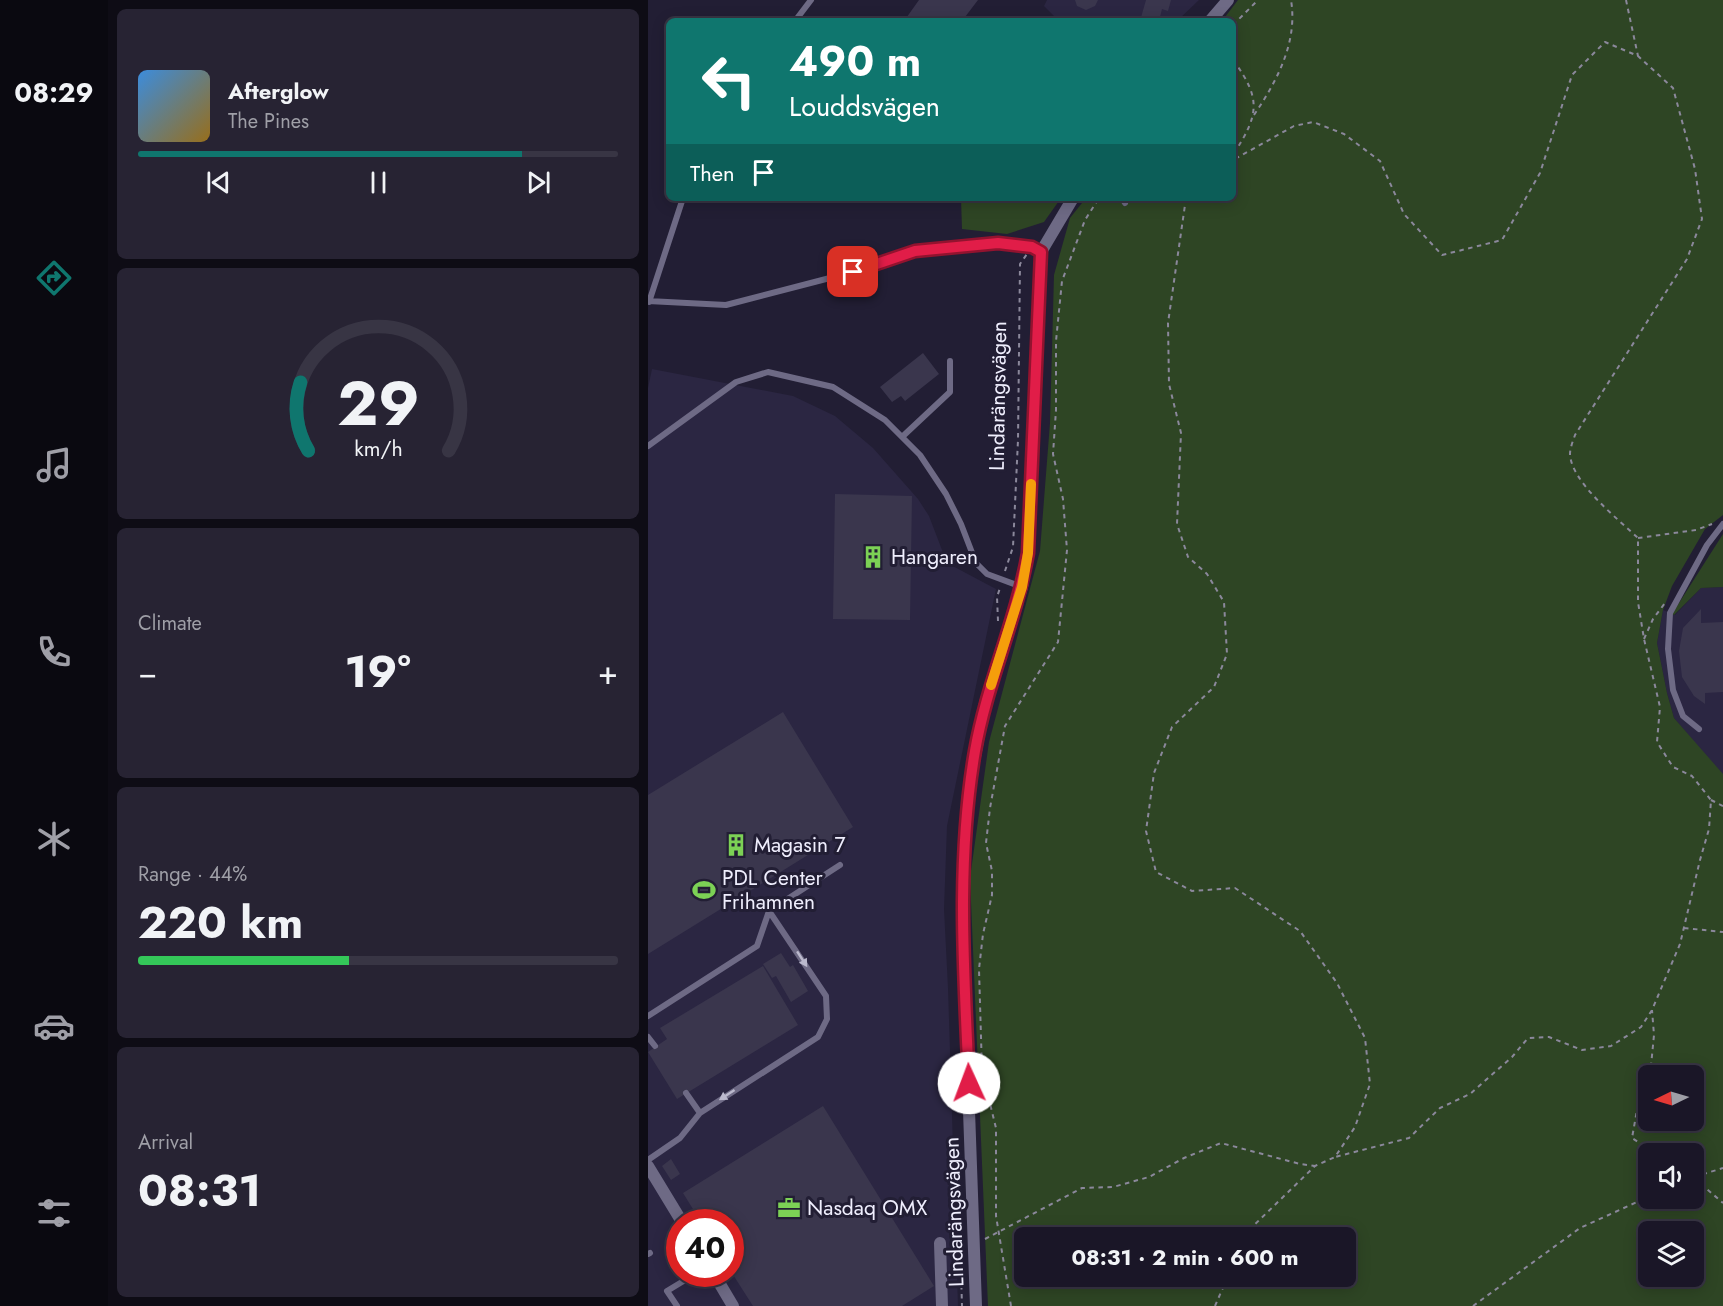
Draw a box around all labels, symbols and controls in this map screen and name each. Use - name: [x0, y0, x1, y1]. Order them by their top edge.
- text: 490 m: [789, 31, 921, 92]
- icon: left: [690, 42, 768, 120]
- text: 08:29: [14, 73, 94, 112]
- text: Afterglow: [228, 75, 329, 107]
- text: Louddsvägen: [789, 87, 940, 126]
- text: The Pines: [228, 107, 309, 136]
- icon: arrive: [747, 156, 780, 189]
- text: Then: [690, 157, 735, 189]
- icon: previous: [202, 166, 235, 199]
- icon: pause: [362, 166, 395, 199]
- icon: next: [522, 166, 555, 199]
- pin: [827, 246, 878, 297]
- icon: arrive: [836, 255, 869, 288]
- icon: directions: [33, 257, 75, 299]
- street label: Lindarängsvägen: [982, 321, 1014, 471]
- text: 29: [337, 358, 419, 448]
- text: km/h: [354, 433, 402, 464]
- icon: music: [33, 444, 75, 486]
- place label: Hangaren: [891, 542, 978, 572]
- building icon: Hangaren: [860, 544, 886, 570]
- text: Climate: [138, 609, 202, 638]
- icon: phone: [33, 631, 75, 673]
- text: 19°: [344, 639, 411, 704]
- text: −: [138, 649, 157, 696]
- text: +: [598, 649, 618, 696]
- icon: climate: [33, 818, 75, 860]
- place label: Magasin 7: [754, 830, 845, 860]
- building icon: Magasin 7: [723, 832, 749, 858]
- text: Range · 44%: [138, 860, 247, 889]
- place label: PDL Center Frihamnen: [722, 863, 824, 917]
- sports icon: PDL Center Frihamnen: [691, 877, 717, 903]
- text: 220 km: [138, 890, 303, 955]
- one-way arrow: [796, 951, 807, 967]
- icon: car: [33, 1005, 75, 1047]
- position arrow: [937, 1051, 1001, 1115]
- north arrow: [1638, 1065, 1704, 1131]
- map controls: [1638, 1065, 1704, 1287]
- one-way arrow: [719, 1089, 735, 1100]
- text: Arrival: [138, 1128, 193, 1157]
- street label: Lindarängsvägen: [936, 1137, 972, 1287]
- button: sound: [1638, 1143, 1704, 1209]
- text: 08:31: [138, 1158, 261, 1223]
- icon: filters: [33, 1192, 75, 1234]
- place label: Nasdaq OMX: [807, 1193, 928, 1223]
- office icon: Nasdaq OMX: [776, 1195, 802, 1221]
- speed limit sign: 40: [666, 1209, 744, 1287]
- button: layers: [1638, 1221, 1704, 1287]
- text: 08:31 · 2 min · 600 m: [1071, 1241, 1299, 1273]

